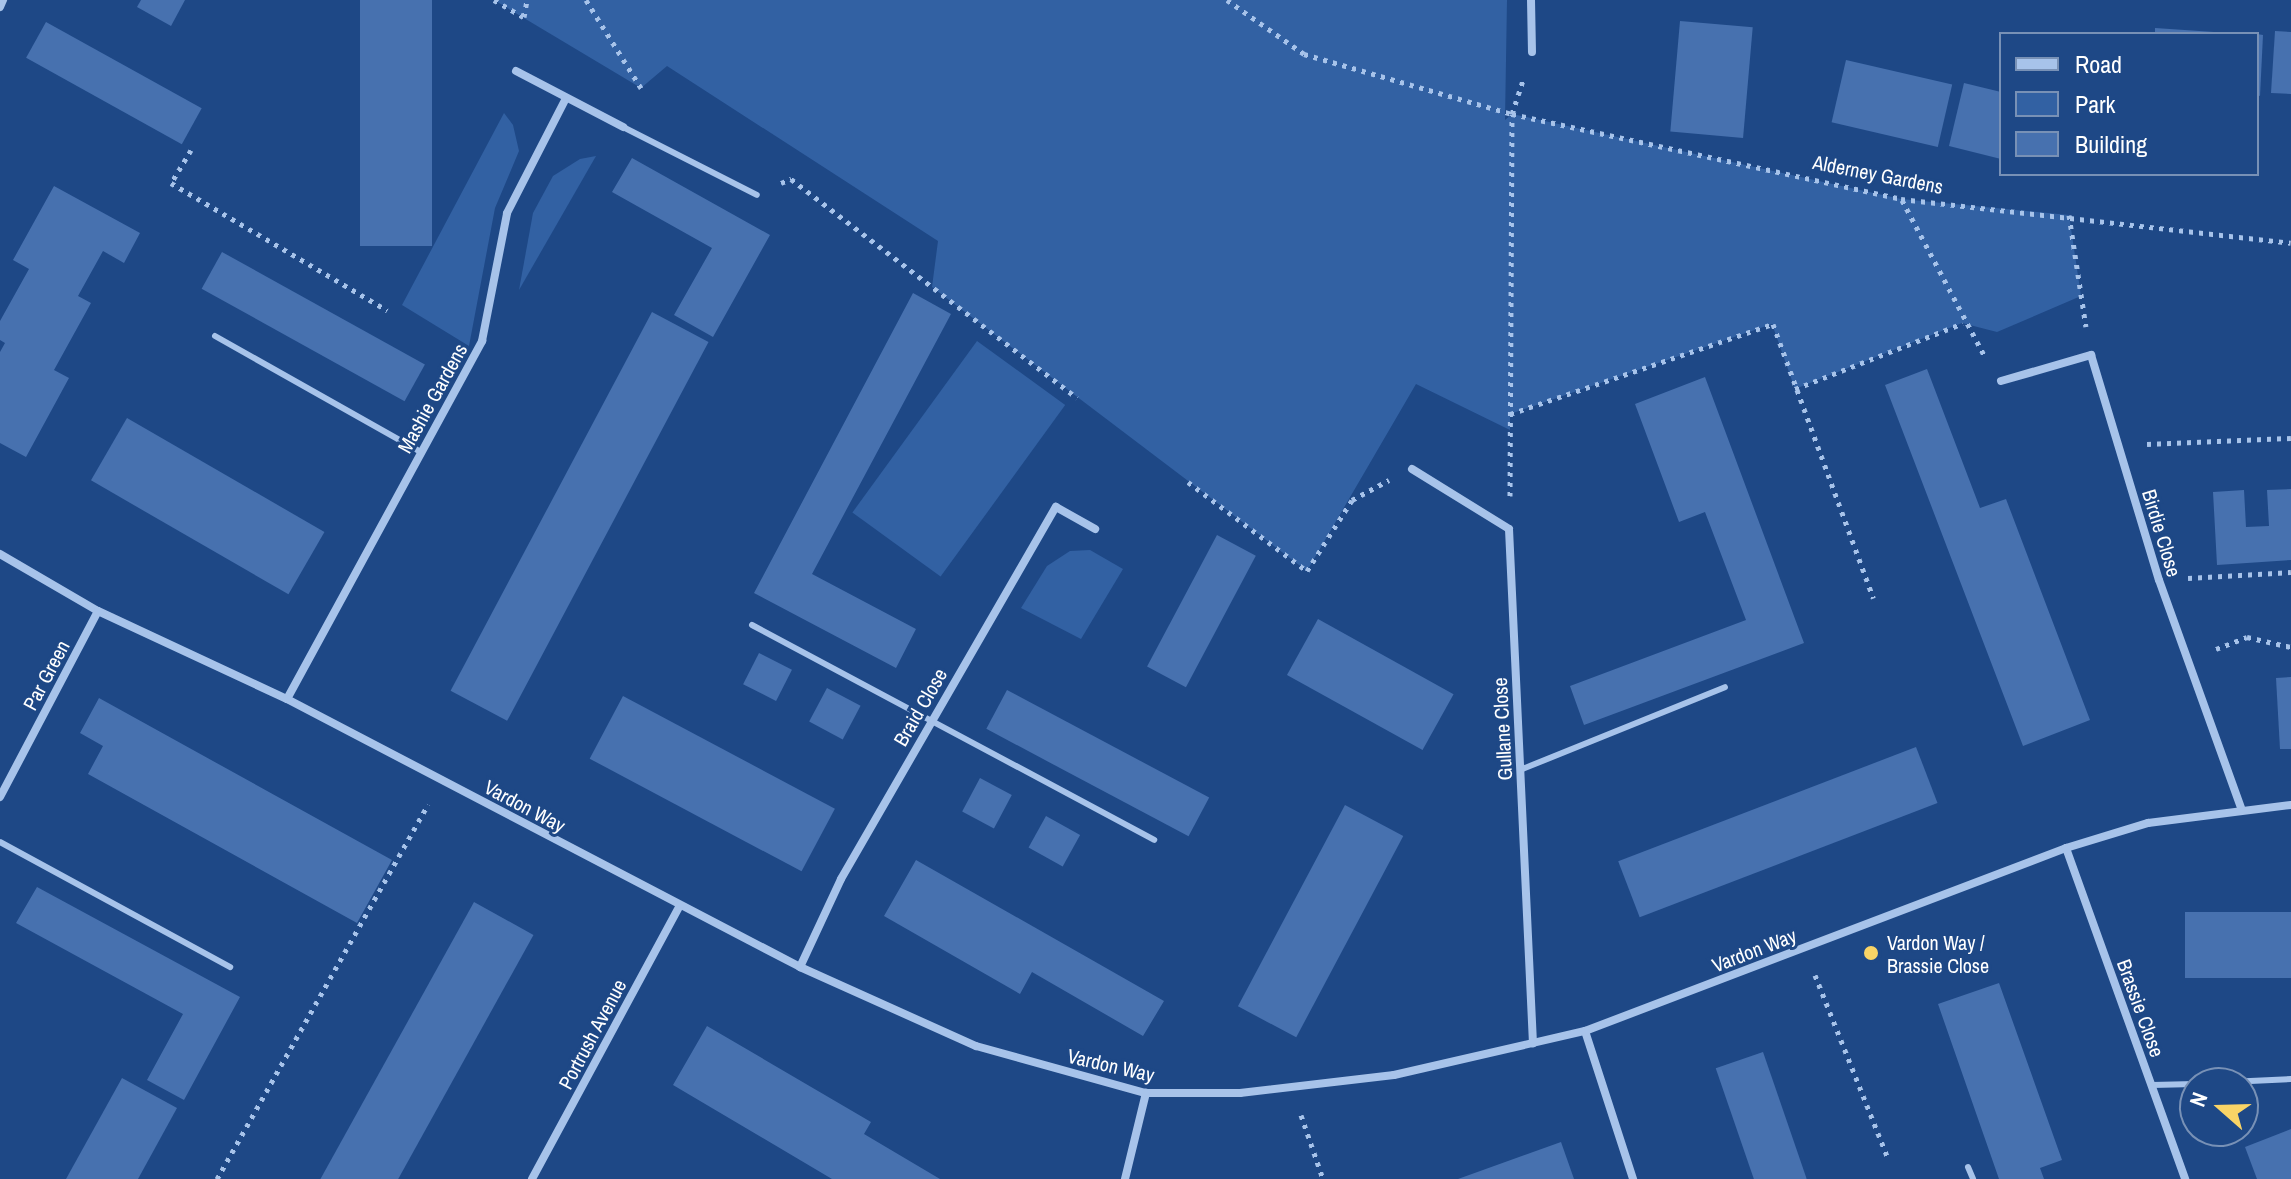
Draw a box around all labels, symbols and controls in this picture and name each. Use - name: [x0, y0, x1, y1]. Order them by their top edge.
- legend: [1999, 32, 2259, 176]
- text: Road: [2075, 48, 2122, 80]
- text: Park: [2075, 88, 2115, 120]
- text: Building: [2075, 128, 2147, 160]
- street label: Alderney Gardens: [1811, 150, 1945, 198]
- street label: Mashie Gardens: [392, 339, 472, 457]
- street label: Birdie Close: [2137, 486, 2187, 580]
- street label: Par Green: [18, 636, 74, 714]
- street label: Braid Close: [888, 664, 952, 750]
- street label: Gullane Close: [1487, 677, 1517, 781]
- street label: Vardon Way: [480, 775, 570, 837]
- street label: Vardon Way: [1708, 923, 1800, 977]
- place label: Vardon Way / Brassie Close: [1887, 930, 1989, 977]
- marker: Vardon Way / Brassie Close: [1862, 944, 1880, 962]
- street label: Brassie Close: [2112, 956, 2170, 1060]
- street label: Portrush Avenue: [553, 975, 631, 1093]
- street label: Vardon Way: [1065, 1043, 1157, 1087]
- north arrow: [2179, 1067, 2259, 1147]
- text: N: [2182, 1088, 2215, 1111]

